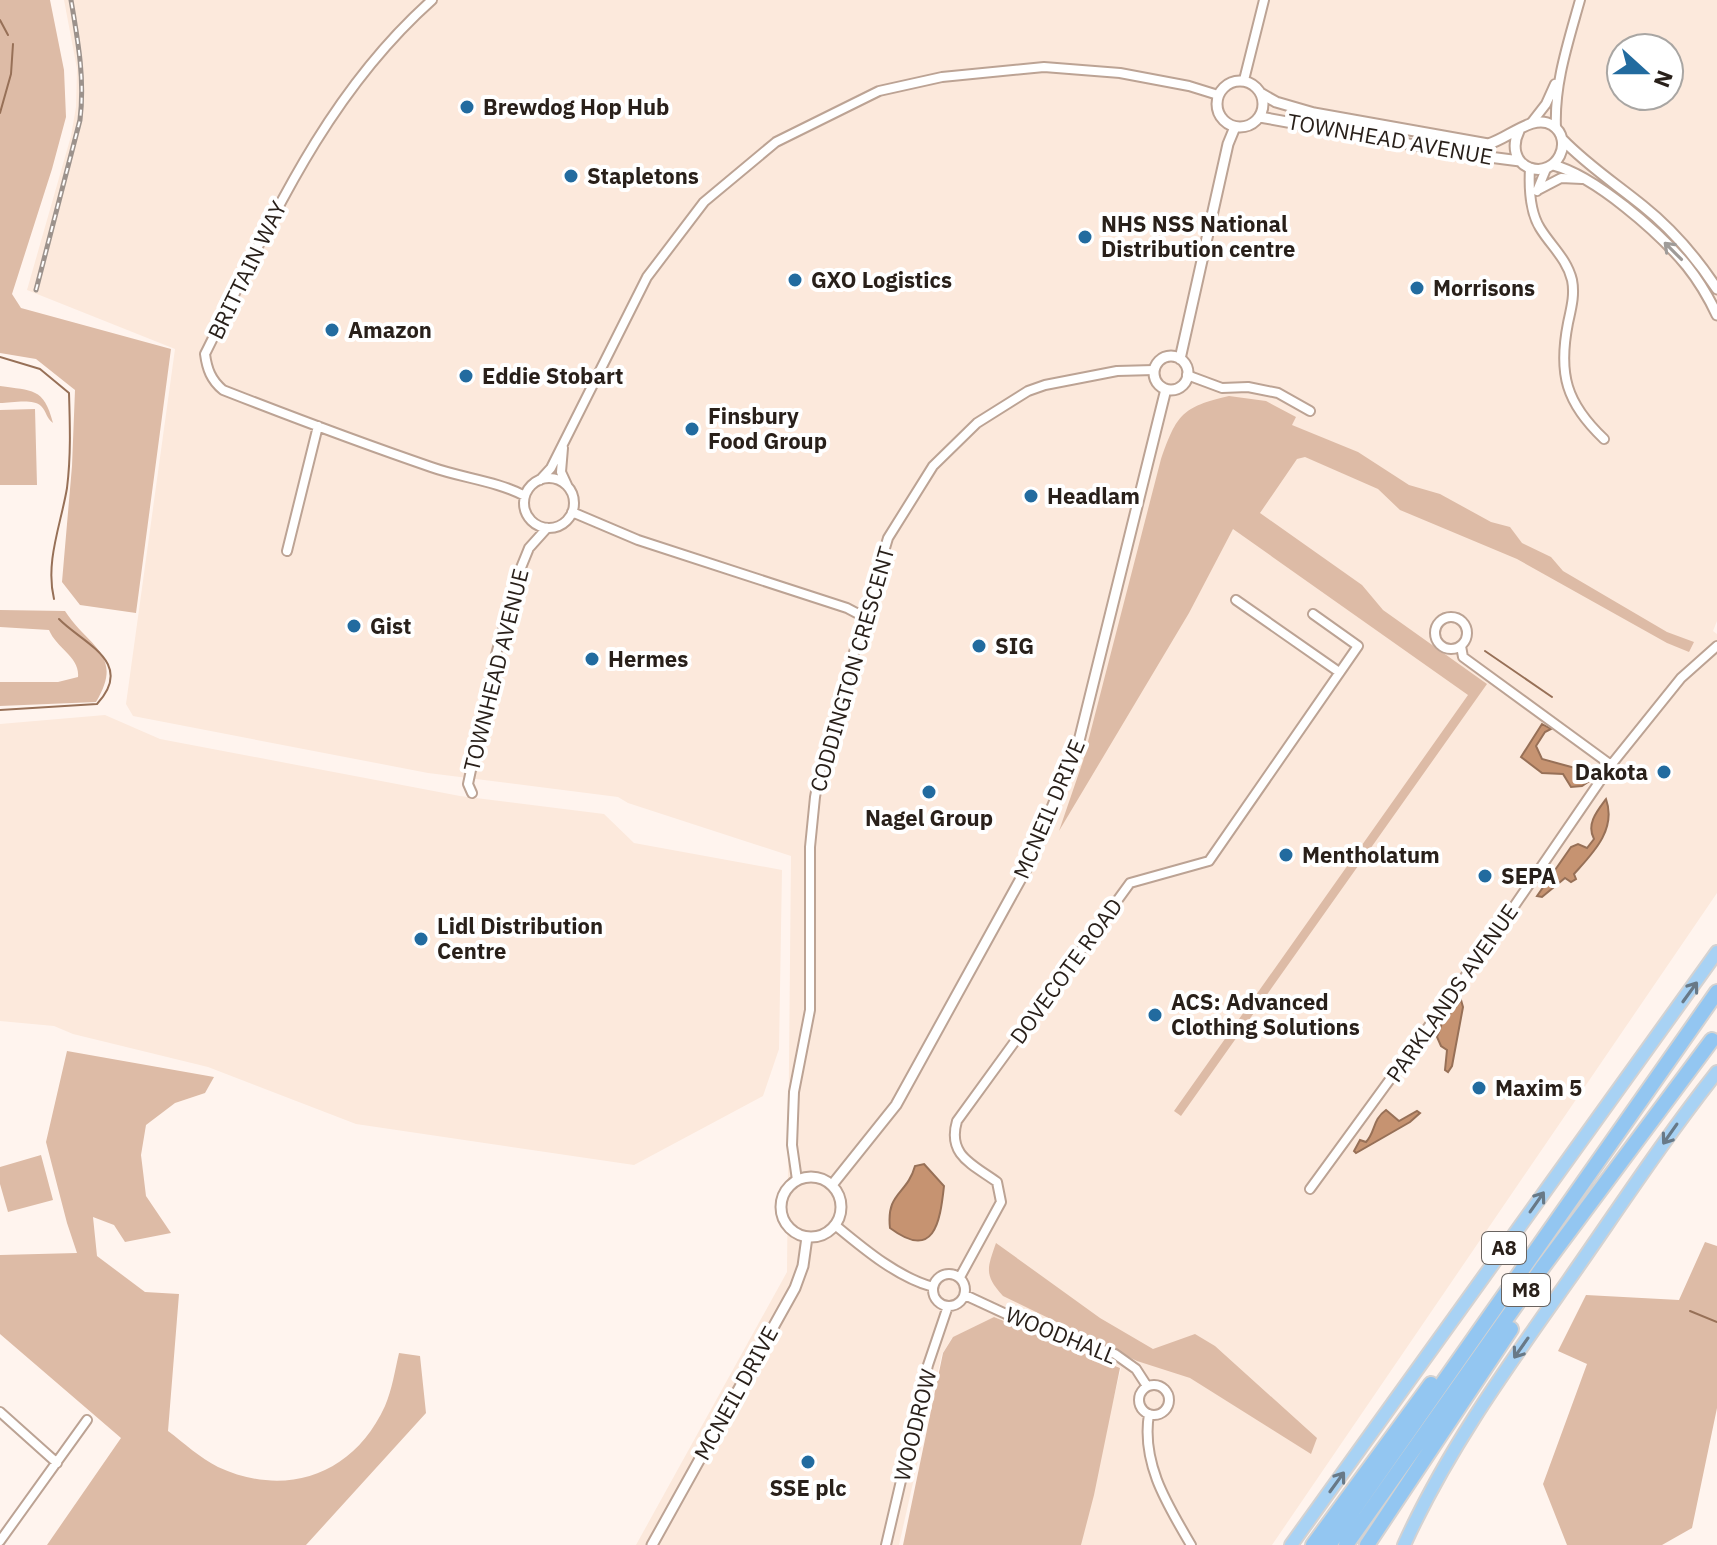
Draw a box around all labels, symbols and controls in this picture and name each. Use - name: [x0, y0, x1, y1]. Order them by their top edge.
- north arrow: [1605, 32, 1685, 112]
- text: N: [1648, 67, 1681, 92]
- place label: Brewdog Hop Hub: [483, 92, 669, 121]
- marker: Brewdog Hop Hub: [458, 98, 476, 116]
- street label: TOWNHEAD AVENUE: [1285, 106, 1495, 171]
- place label: Stapletons: [587, 161, 699, 190]
- marker: Stapletons: [562, 167, 580, 185]
- street label: BRITTAIN WAY: [201, 196, 293, 344]
- place label: NHS NSS National Distribution centre: [1101, 209, 1295, 263]
- marker: NHS NSS National Distribution centre: [1076, 228, 1094, 246]
- one-way arrow: [1663, 241, 1682, 261]
- place label: GXO Logistics: [811, 265, 952, 294]
- marker: GXO Logistics: [786, 271, 804, 289]
- place label: Morrisons: [1433, 273, 1535, 302]
- marker: Morrisons: [1408, 279, 1426, 297]
- place label: Amazon: [348, 315, 432, 344]
- marker: Amazon: [323, 321, 341, 339]
- place label: Eddie Stobart: [482, 361, 623, 390]
- marker: Eddie Stobart: [457, 367, 475, 385]
- place label: Finsbury Food Group: [708, 401, 827, 455]
- marker: Finsbury Food Group: [683, 420, 701, 438]
- place label: Headlam: [1047, 481, 1140, 510]
- marker: Headlam: [1022, 487, 1040, 505]
- street label: CODDINGTON CRESCENT: [803, 543, 901, 795]
- street label: TOWNHEAD AVENUE: [456, 565, 535, 774]
- place label: Gist: [370, 611, 411, 640]
- marker: Gist: [345, 617, 363, 635]
- place label: SIG: [995, 631, 1034, 660]
- marker: SIG: [970, 637, 988, 655]
- place label: Hermes: [608, 644, 688, 673]
- marker: Hermes: [583, 650, 601, 668]
- street label: MCNEIL DRIVE: [1006, 735, 1091, 883]
- place label: Dakota: [1575, 757, 1648, 786]
- marker: Dakota: [1655, 763, 1673, 781]
- marker: Nagel Group: [920, 783, 938, 801]
- place label: Nagel Group: [865, 803, 993, 832]
- place label: Mentholatum: [1302, 840, 1440, 869]
- marker: Mentholatum: [1277, 846, 1295, 864]
- place label: SEPA: [1501, 861, 1556, 890]
- marker: SEPA: [1476, 867, 1494, 885]
- street label: DOVECOTE ROAD: [1003, 892, 1128, 1049]
- street label: PARKLANDS AVENUE: [1379, 898, 1524, 1087]
- place label: Lidl Distribution Centre: [437, 911, 603, 965]
- marker: Lidl Distribution Centre: [412, 930, 430, 948]
- one-way arrow: [1682, 981, 1698, 1003]
- place label: ACS: Advanced Clothing Solutions: [1171, 987, 1360, 1041]
- marker: ACS: Advanced Clothing Solutions: [1146, 1006, 1164, 1024]
- place label: Maxim 5: [1495, 1073, 1582, 1102]
- marker: Maxim 5: [1470, 1079, 1488, 1097]
- one-way arrow: [1662, 1123, 1678, 1145]
- one-way arrow: [1529, 1191, 1545, 1213]
- road number: A8: [1482, 1232, 1526, 1264]
- road number: M8: [1502, 1274, 1550, 1306]
- street label: WOODHALL: [1001, 1299, 1121, 1370]
- street label: MCNEIL DRIVE: [687, 1321, 784, 1465]
- one-way arrow: [1513, 1336, 1529, 1358]
- street label: WOODROW: [887, 1365, 943, 1484]
- marker: SSE plc: [799, 1453, 817, 1471]
- one-way arrow: [1328, 1472, 1345, 1493]
- place label: SSE plc: [769, 1473, 847, 1502]

